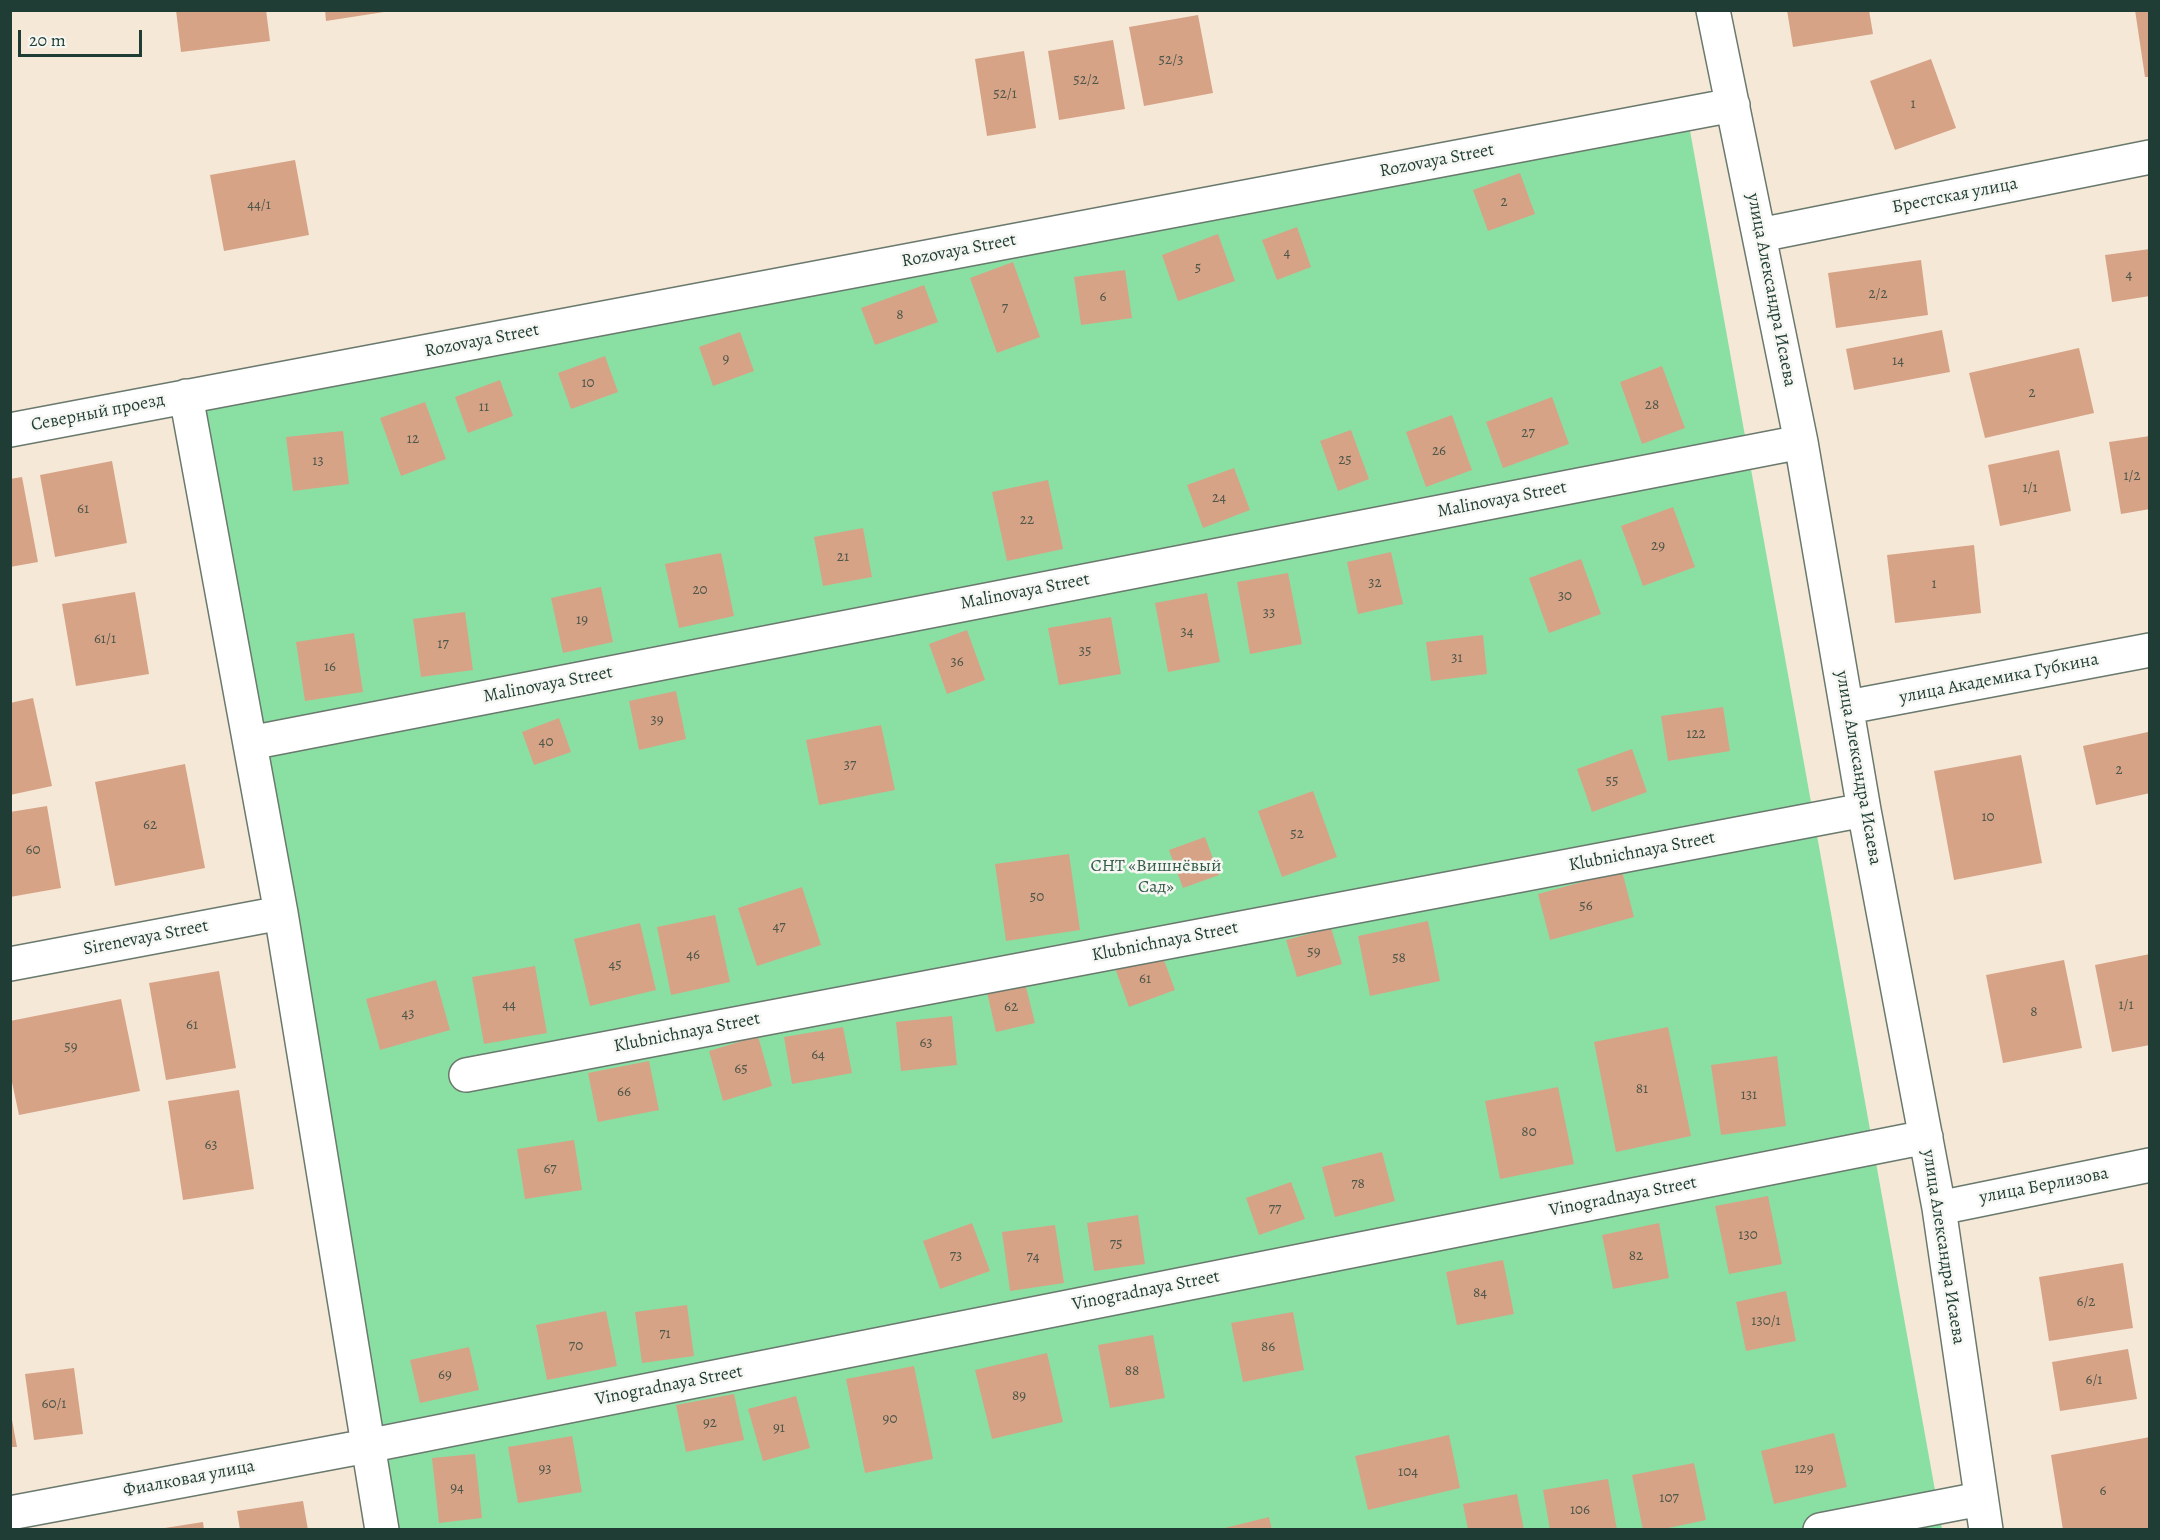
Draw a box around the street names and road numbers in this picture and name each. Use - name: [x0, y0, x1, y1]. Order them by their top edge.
- street label: Rozovaya Street: [1378, 139, 1496, 183]
- street label: Брестская улица: [1890, 173, 2020, 219]
- street label: улица Александра Исаева: [1742, 191, 1800, 389]
- street label: Rozovaya Street: [900, 229, 1018, 273]
- street label: Rozovaya Street: [423, 319, 541, 363]
- street label: Северный проезд: [29, 389, 167, 437]
- street label: Malinovaya Street: [1436, 477, 1568, 523]
- street label: Malinovaya Street: [959, 569, 1091, 615]
- street label: улица Академика Губкина: [1898, 649, 2100, 709]
- street label: Malinovaya Street: [482, 662, 614, 708]
- street label: улица Александра Исаева: [1830, 669, 1886, 867]
- street label: Klubnichnaya Street: [1567, 827, 1717, 877]
- street label: Sirenevaya Street: [82, 915, 210, 961]
- street label: Klubnichnaya Street: [1090, 917, 1240, 967]
- street label: Klubnichnaya Street: [612, 1008, 762, 1058]
- street label: улица Александра Исаева: [1917, 1148, 1969, 1346]
- street label: улица Берлизова: [1978, 1163, 2110, 1209]
- street label: Vinogradnaya Street: [1547, 1172, 1699, 1222]
- street label: Vinogradnaya Street: [1070, 1266, 1222, 1316]
- street label: Vinogradnaya Street: [593, 1361, 745, 1411]
- street label: Фиалковая улица: [121, 1456, 257, 1502]

